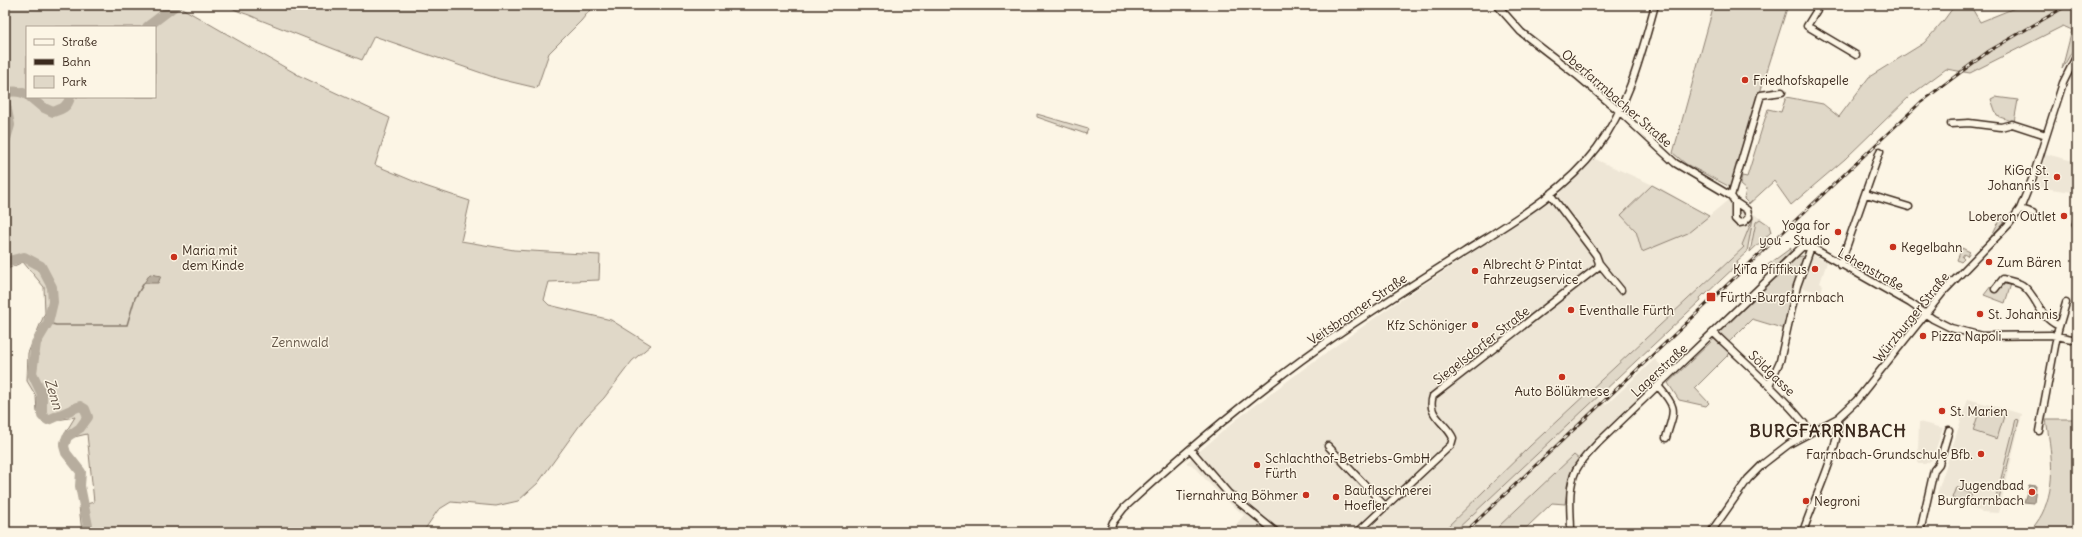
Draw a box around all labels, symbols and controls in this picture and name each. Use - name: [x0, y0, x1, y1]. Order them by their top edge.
- legend: [26, 26, 156, 98]
- text: Straße: [62, 34, 97, 49]
- street label: Oberfarrnbacher Straße: [1558, 46, 1676, 151]
- text: Bahn: [62, 54, 91, 69]
- place label: Friedhofskapelle: [1753, 72, 1849, 89]
- text: Park: [62, 74, 87, 89]
- marker: Friedhofskapelle: [1740, 75, 1750, 85]
- place label: KiGa St. Johannis I: [1988, 162, 2049, 194]
- marker: KiGa St. Johannis I: [2052, 172, 2062, 182]
- place label: Loberon Outlet: [1968, 208, 2057, 225]
- marker: Loberon Outlet: [2059, 211, 2069, 221]
- place label: Yoga for you - Studio: [1759, 217, 1831, 249]
- marker: Yoga for you - Studio: [1833, 227, 1843, 237]
- place label: Kegelbahn: [1901, 239, 1963, 256]
- place label: Maria mit dem Kinde: [182, 242, 244, 274]
- marker: Kegelbahn: [1888, 242, 1898, 252]
- street label: Lehenstraße: [1835, 244, 1907, 294]
- marker: Maria mit dem Kinde: [169, 252, 179, 262]
- place label: Zum Bären: [1997, 254, 2062, 271]
- place label: Albrecht & Pintat Fahrzeugservice: [1483, 256, 1583, 288]
- marker: Zum Bären: [1984, 257, 1994, 267]
- place label: KiTa Pfiffikus: [1733, 261, 1807, 278]
- marker: KiTa Pfiffikus: [1810, 264, 1820, 274]
- marker: Albrecht & Pintat Fahrzeugservice: [1470, 266, 1480, 276]
- street label: Würzburger Straße: [1870, 269, 1953, 366]
- street label: Veitsbronner Straße: [1304, 270, 1410, 349]
- place label: Fürth-Burgfarrnbach: [1720, 289, 1844, 306]
- marker: Fürth-Burgfarrnbach: [1705, 291, 1717, 303]
- street label: Siegelsdorfer Straße: [1430, 302, 1533, 388]
- place label: Eventhalle Fürth: [1579, 302, 1675, 319]
- marker: Eventhalle Fürth: [1566, 305, 1576, 315]
- place label: St. Johannis: [1988, 306, 2058, 323]
- marker: St. Johannis: [1975, 309, 1985, 319]
- place label: Kfz Schöniger: [1387, 317, 1468, 334]
- marker: Kfz Schöniger: [1470, 320, 1480, 330]
- place label: Pizza Napoli: [1931, 328, 2002, 345]
- marker: Pizza Napoli: [1918, 331, 1928, 341]
- park label: Zennwald: [271, 334, 329, 351]
- street label: Lagerstraße: [1628, 340, 1691, 401]
- street label: Söldgasse: [1745, 347, 1799, 400]
- marker: Auto Bölükmese: [1557, 372, 1567, 382]
- water label: Zenn: [41, 376, 67, 412]
- place label: Auto Bölükmese: [1514, 383, 1610, 400]
- place label: St. Marien: [1950, 403, 2008, 420]
- marker: St. Marien: [1937, 406, 1947, 416]
- district label: BURGFARRNBACH: [1749, 420, 1907, 442]
- place label: Farrnbach-Grundschule Bfb.: [1806, 446, 1973, 463]
- marker: Farrnbach-Grundschule Bfb.: [1976, 449, 1986, 459]
- place label: Schlachthof-Betriebs-GmbH Fürth: [1265, 450, 1430, 482]
- marker: Schlachthof-Betriebs-GmbH Fürth: [1252, 460, 1262, 470]
- place label: Jugendbad Burgfarrnbach: [1937, 477, 2024, 509]
- place label: Bauflaschnerei Hoefler: [1344, 482, 1432, 514]
- place label: Tiernahrung Böhmer: [1176, 487, 1299, 504]
- marker: Jugendbad Burgfarrnbach: [2027, 487, 2037, 497]
- marker: Tiernahrung Böhmer: [1301, 490, 1311, 500]
- marker: Bauflaschnerei Hoefler: [1331, 492, 1341, 502]
- place label: Negroni: [1814, 493, 1860, 510]
- marker: Negroni: [1801, 496, 1811, 506]

